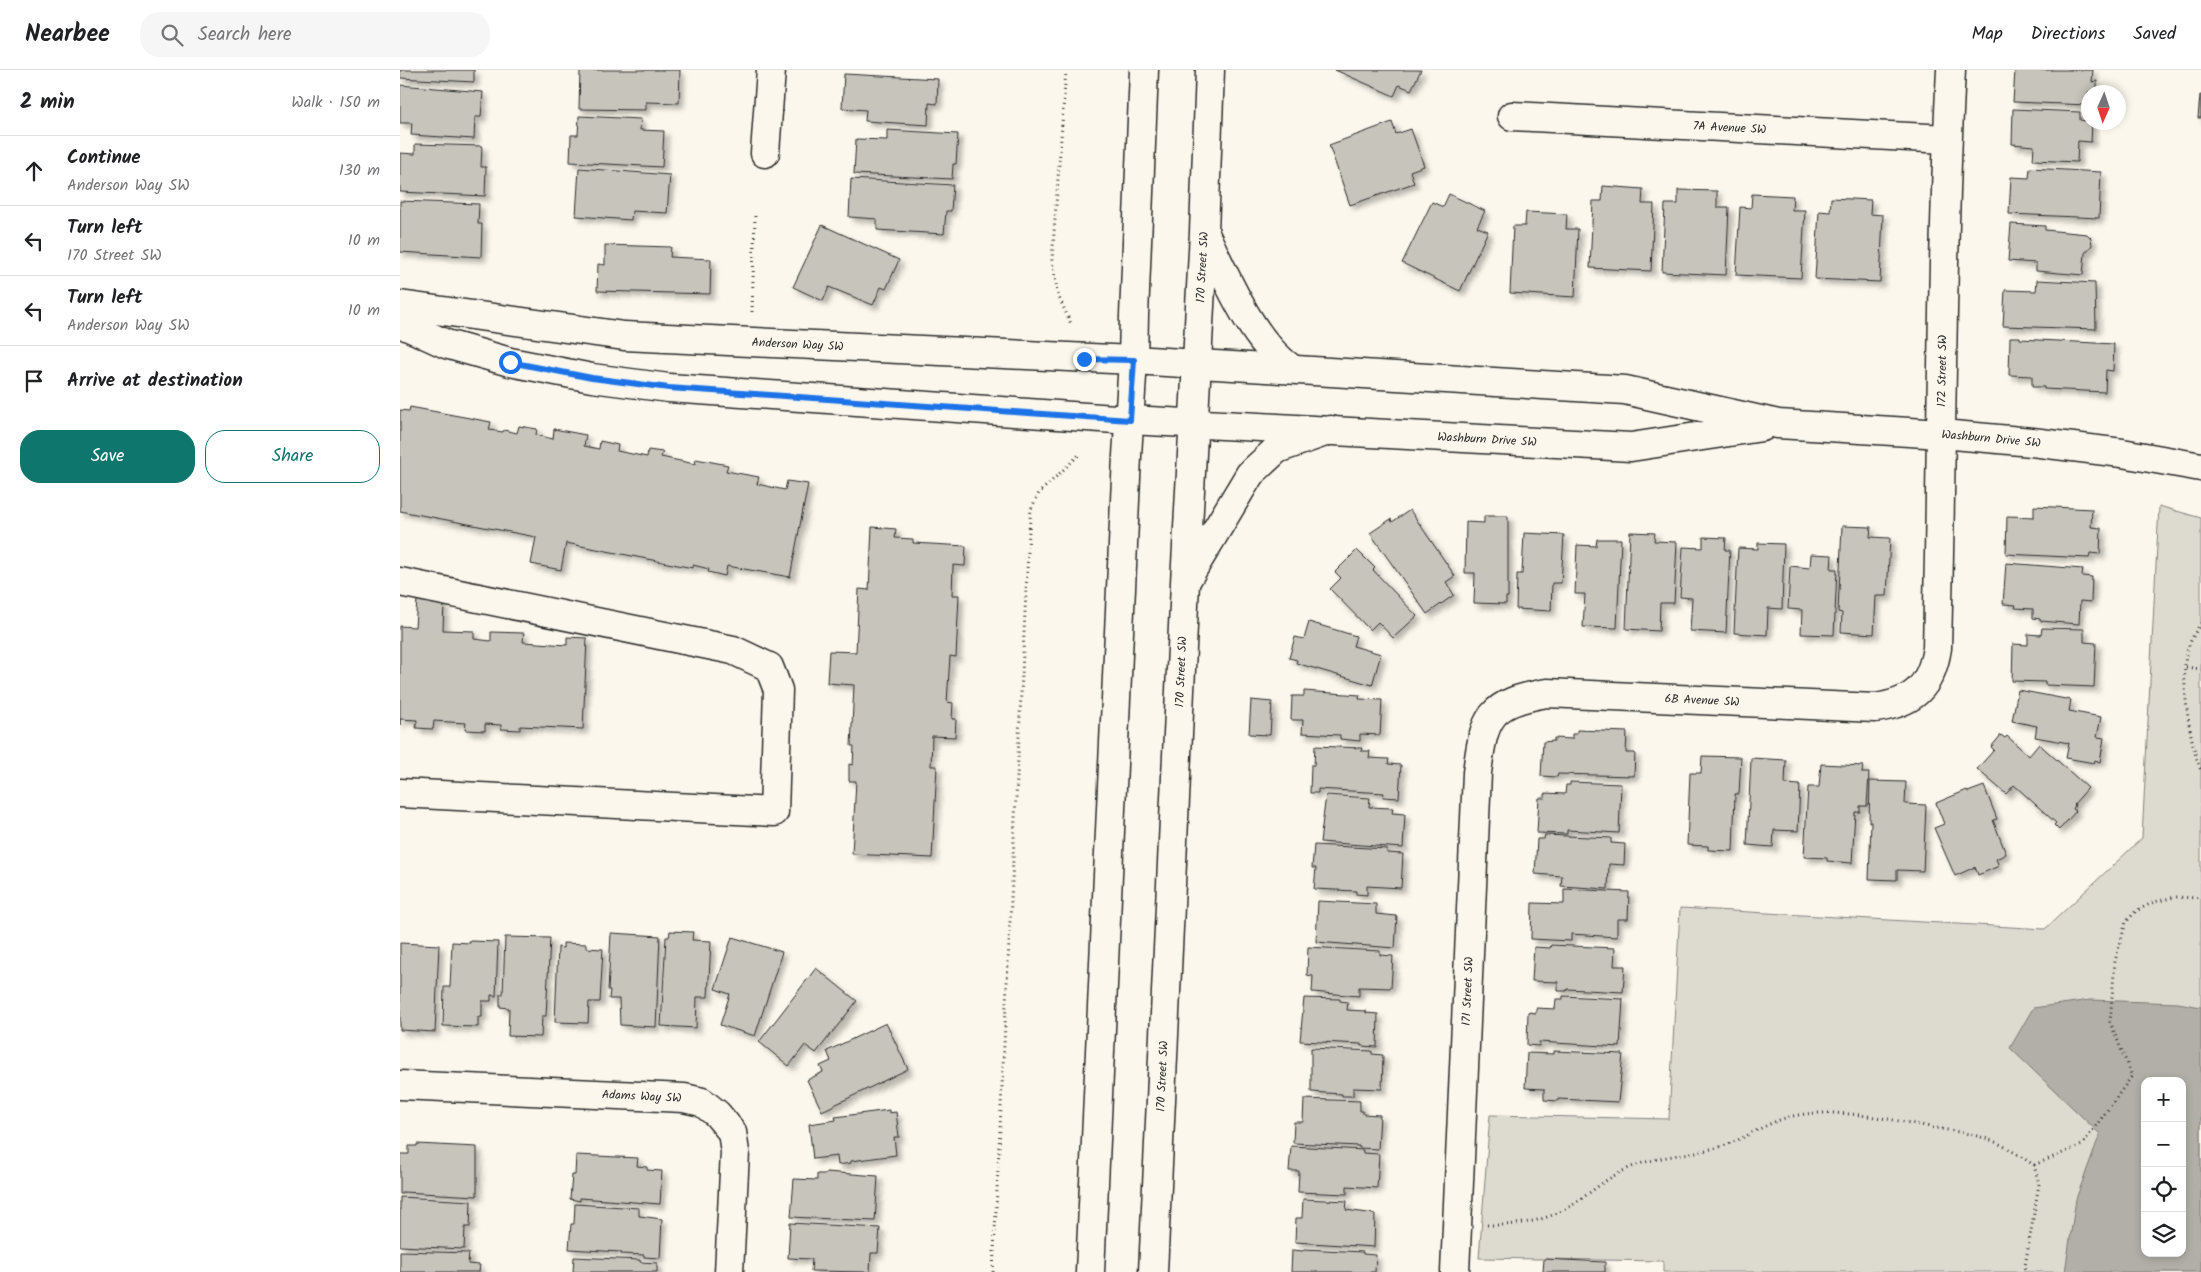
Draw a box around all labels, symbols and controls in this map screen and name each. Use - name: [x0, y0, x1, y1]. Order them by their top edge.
- search box: [140, 12, 490, 57]
- text: Nearbee: [25, 15, 110, 54]
- text: Search here: [198, 20, 292, 50]
- text: Map: [1971, 20, 2003, 49]
- text: Directions: [2031, 20, 2105, 49]
- text: Saved: [2133, 20, 2176, 49]
- icon: search: [158, 21, 186, 49]
- north arrow: [2081, 85, 2126, 130]
- text: 2 min: [20, 86, 75, 119]
- text: Walk · 150 m: [291, 90, 380, 115]
- street label: 7A Avenue SW: [1692, 116, 1767, 139]
- text: Continue: [67, 143, 140, 173]
- icon: ahead: [20, 157, 48, 185]
- text: 130 m: [339, 158, 380, 183]
- text: Anderson Way SW: [67, 173, 190, 198]
- text: Turn left: [67, 213, 142, 243]
- icon: left: [20, 227, 48, 255]
- text: 10 m: [348, 228, 380, 253]
- street label: 170 Street SW: [1191, 231, 1214, 303]
- text: 170 Street SW: [67, 243, 162, 268]
- text: Turn left: [67, 283, 142, 313]
- icon: left: [20, 297, 48, 325]
- text: 10 m: [348, 298, 380, 323]
- text: Anderson Way SW: [67, 313, 190, 338]
- street label: Anderson Way SW: [751, 333, 844, 356]
- street label: 172 Street SW: [1932, 334, 1952, 407]
- route end: [1073, 348, 1096, 371]
- route start: [499, 351, 522, 374]
- text: Arrive at destination: [67, 366, 243, 396]
- icon: arrive: [20, 367, 48, 395]
- street label: Washburn Drive SW: [1941, 424, 2042, 452]
- street label: Washburn Drive SW: [1437, 427, 1537, 451]
- button: Save: [20, 430, 195, 483]
- button: Share: [205, 430, 380, 483]
- street label: 170 Street SW: [1170, 636, 1192, 708]
- street label: 6B Avenue SW: [1664, 689, 1740, 711]
- street label: 171 Street SW: [1456, 956, 1478, 1026]
- street label: 170 Street SW: [1151, 1040, 1173, 1112]
- map controls: [2141, 1077, 2186, 1257]
- button: +: [2141, 1077, 2186, 1122]
- street label: Adams Way SW: [602, 1085, 682, 1107]
- button: −: [2141, 1122, 2186, 1167]
- button: locate: [2141, 1167, 2186, 1212]
- button: layers: [2141, 1212, 2186, 1257]

